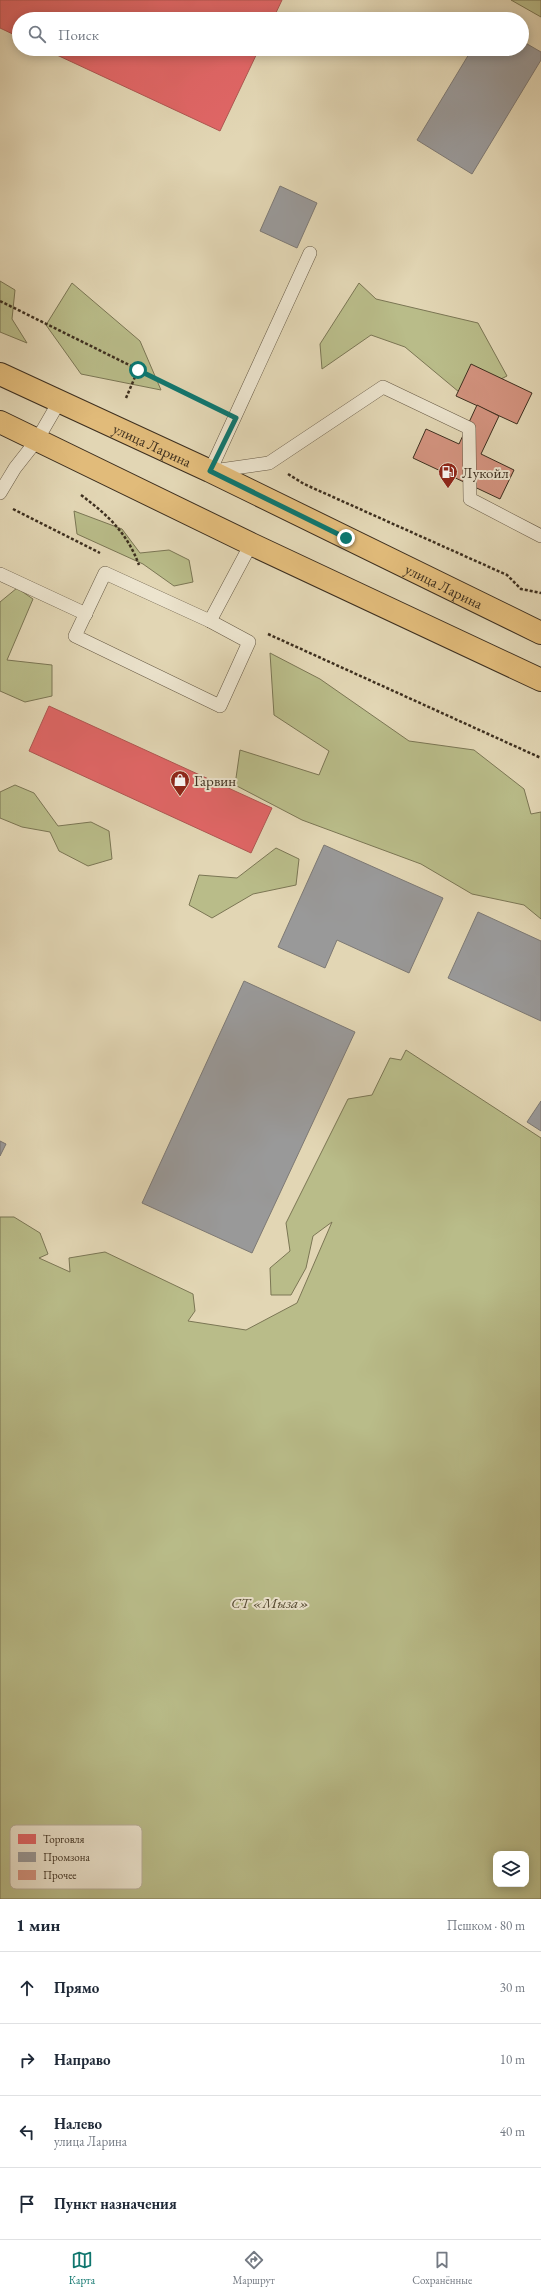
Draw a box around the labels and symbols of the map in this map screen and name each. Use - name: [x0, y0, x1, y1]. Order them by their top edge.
- route start: [129, 361, 147, 379]
- street label: улица Ларина: [110, 418, 195, 471]
- fuel station icon: Лукойл: [437, 461, 459, 489]
- place label: Лукойл: [462, 463, 509, 482]
- route end: [337, 529, 355, 547]
- street label: улица Ларина: [402, 559, 486, 613]
- shop icon: Гарвин: [169, 769, 191, 797]
- place label: Гарвин: [194, 771, 236, 790]
- park label: СТ «Мыза»: [231, 1593, 309, 1612]
- legend: [10, 1825, 142, 1889]
- text: Торговля: [43, 1832, 84, 1846]
- text: Промзона: [43, 1850, 90, 1864]
- text: Прочее: [43, 1868, 77, 1882]

